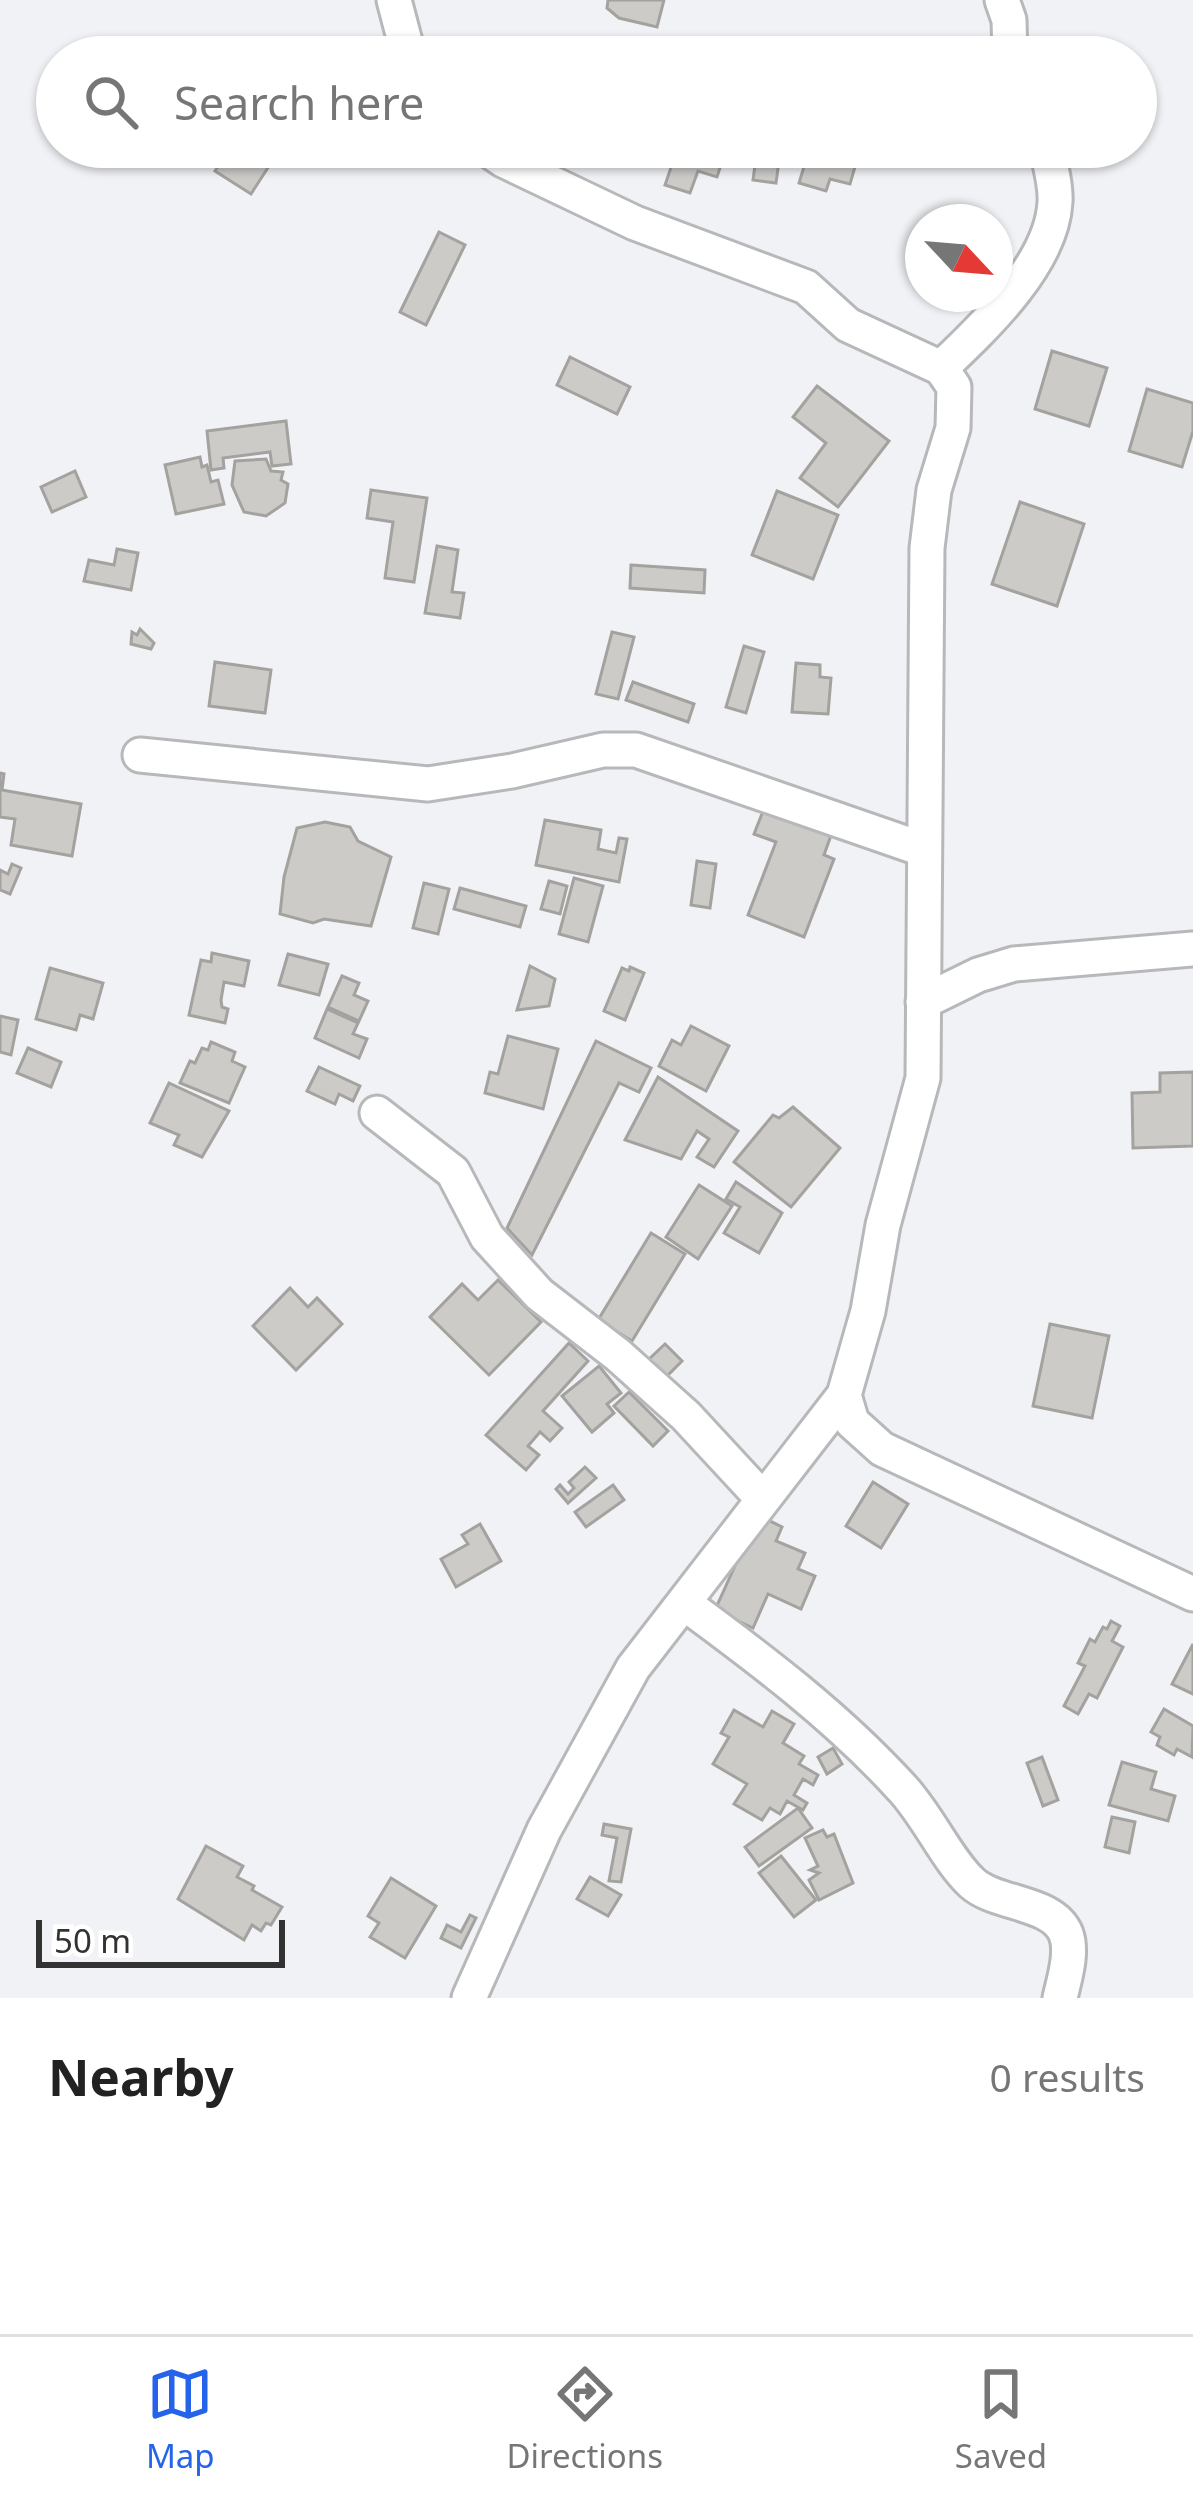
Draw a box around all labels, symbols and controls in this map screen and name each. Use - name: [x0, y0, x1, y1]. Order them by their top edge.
- search box: [36, 36, 1157, 168]
- icon: search: [78, 69, 144, 135]
- text: Search here: [174, 72, 424, 133]
- north arrow: [905, 204, 1013, 312]
- scale bar: [36, 1914, 285, 1967]
- text: 50 m: [54, 1918, 131, 1963]
- text: Nearby: [48, 2041, 234, 2111]
- text: 0 results: [990, 2050, 1145, 2103]
- tab: Map: [146, 2361, 215, 2478]
- tab: Directions: [506, 2361, 663, 2478]
- tab: Saved: [955, 2361, 1047, 2478]

